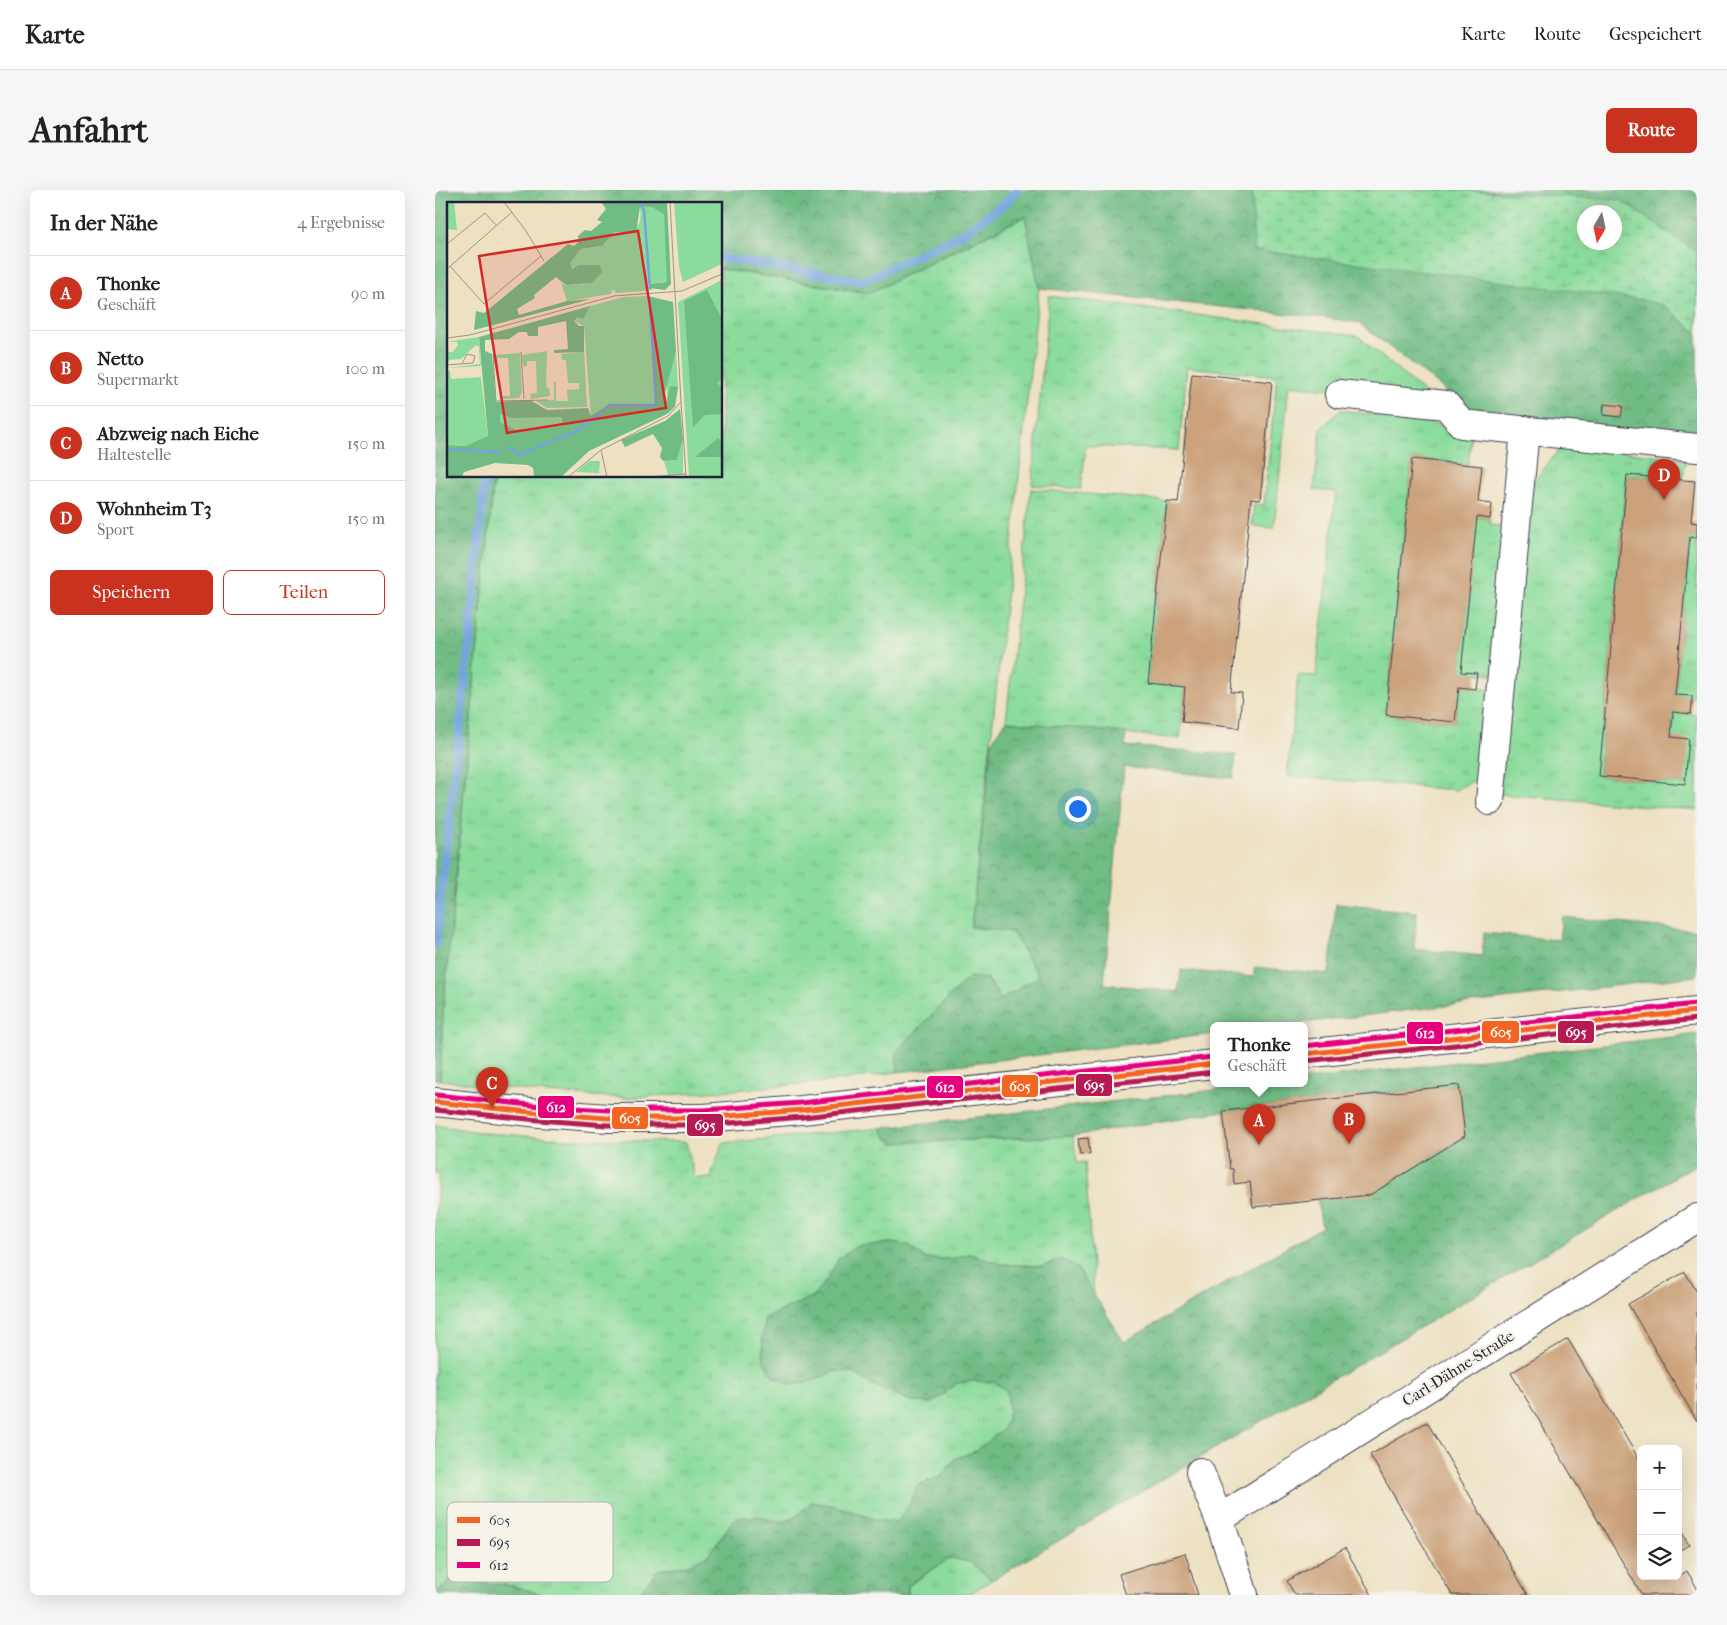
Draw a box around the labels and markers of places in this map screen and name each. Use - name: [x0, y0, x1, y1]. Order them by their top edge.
- pin: D: [1648, 459, 1680, 500]
- pin: C: [476, 1067, 508, 1108]
- pin: B: [1333, 1103, 1365, 1144]
- pin: A: [1243, 1104, 1275, 1145]

